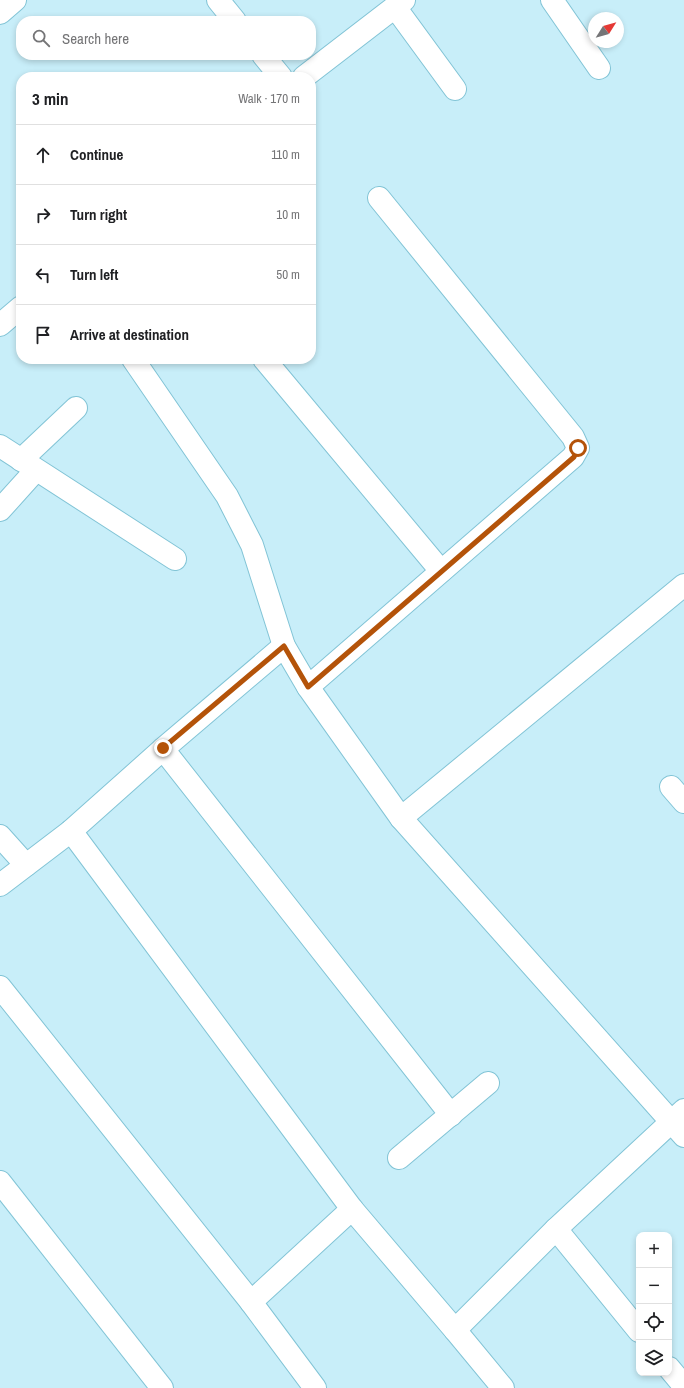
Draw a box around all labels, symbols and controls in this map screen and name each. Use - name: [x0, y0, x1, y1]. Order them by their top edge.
- north arrow: [588, 12, 624, 48]
- search box: [16, 16, 316, 60]
- icon: search: [30, 27, 52, 49]
- text: Search here: [62, 28, 129, 49]
- text: 3 min: [32, 87, 68, 110]
- text: Walk · 170 m: [238, 90, 300, 107]
- icon: ahead: [32, 144, 54, 166]
- text: Continue: [70, 144, 123, 165]
- text: 110 m: [271, 146, 300, 163]
- icon: right: [32, 204, 54, 226]
- text: Turn right: [70, 204, 127, 225]
- text: 10 m: [276, 206, 300, 223]
- icon: left: [32, 264, 54, 286]
- text: Turn left: [70, 264, 118, 285]
- text: 50 m: [276, 266, 300, 283]
- icon: arrive: [32, 324, 54, 346]
- text: Arrive at destination: [70, 324, 189, 345]
- route start: [569, 439, 587, 457]
- route end: [154, 739, 172, 757]
- map controls: [636, 1232, 672, 1376]
- button: +: [636, 1232, 672, 1268]
- button: −: [636, 1268, 672, 1304]
- button: locate: [636, 1304, 672, 1340]
- button: layers: [636, 1340, 672, 1376]

